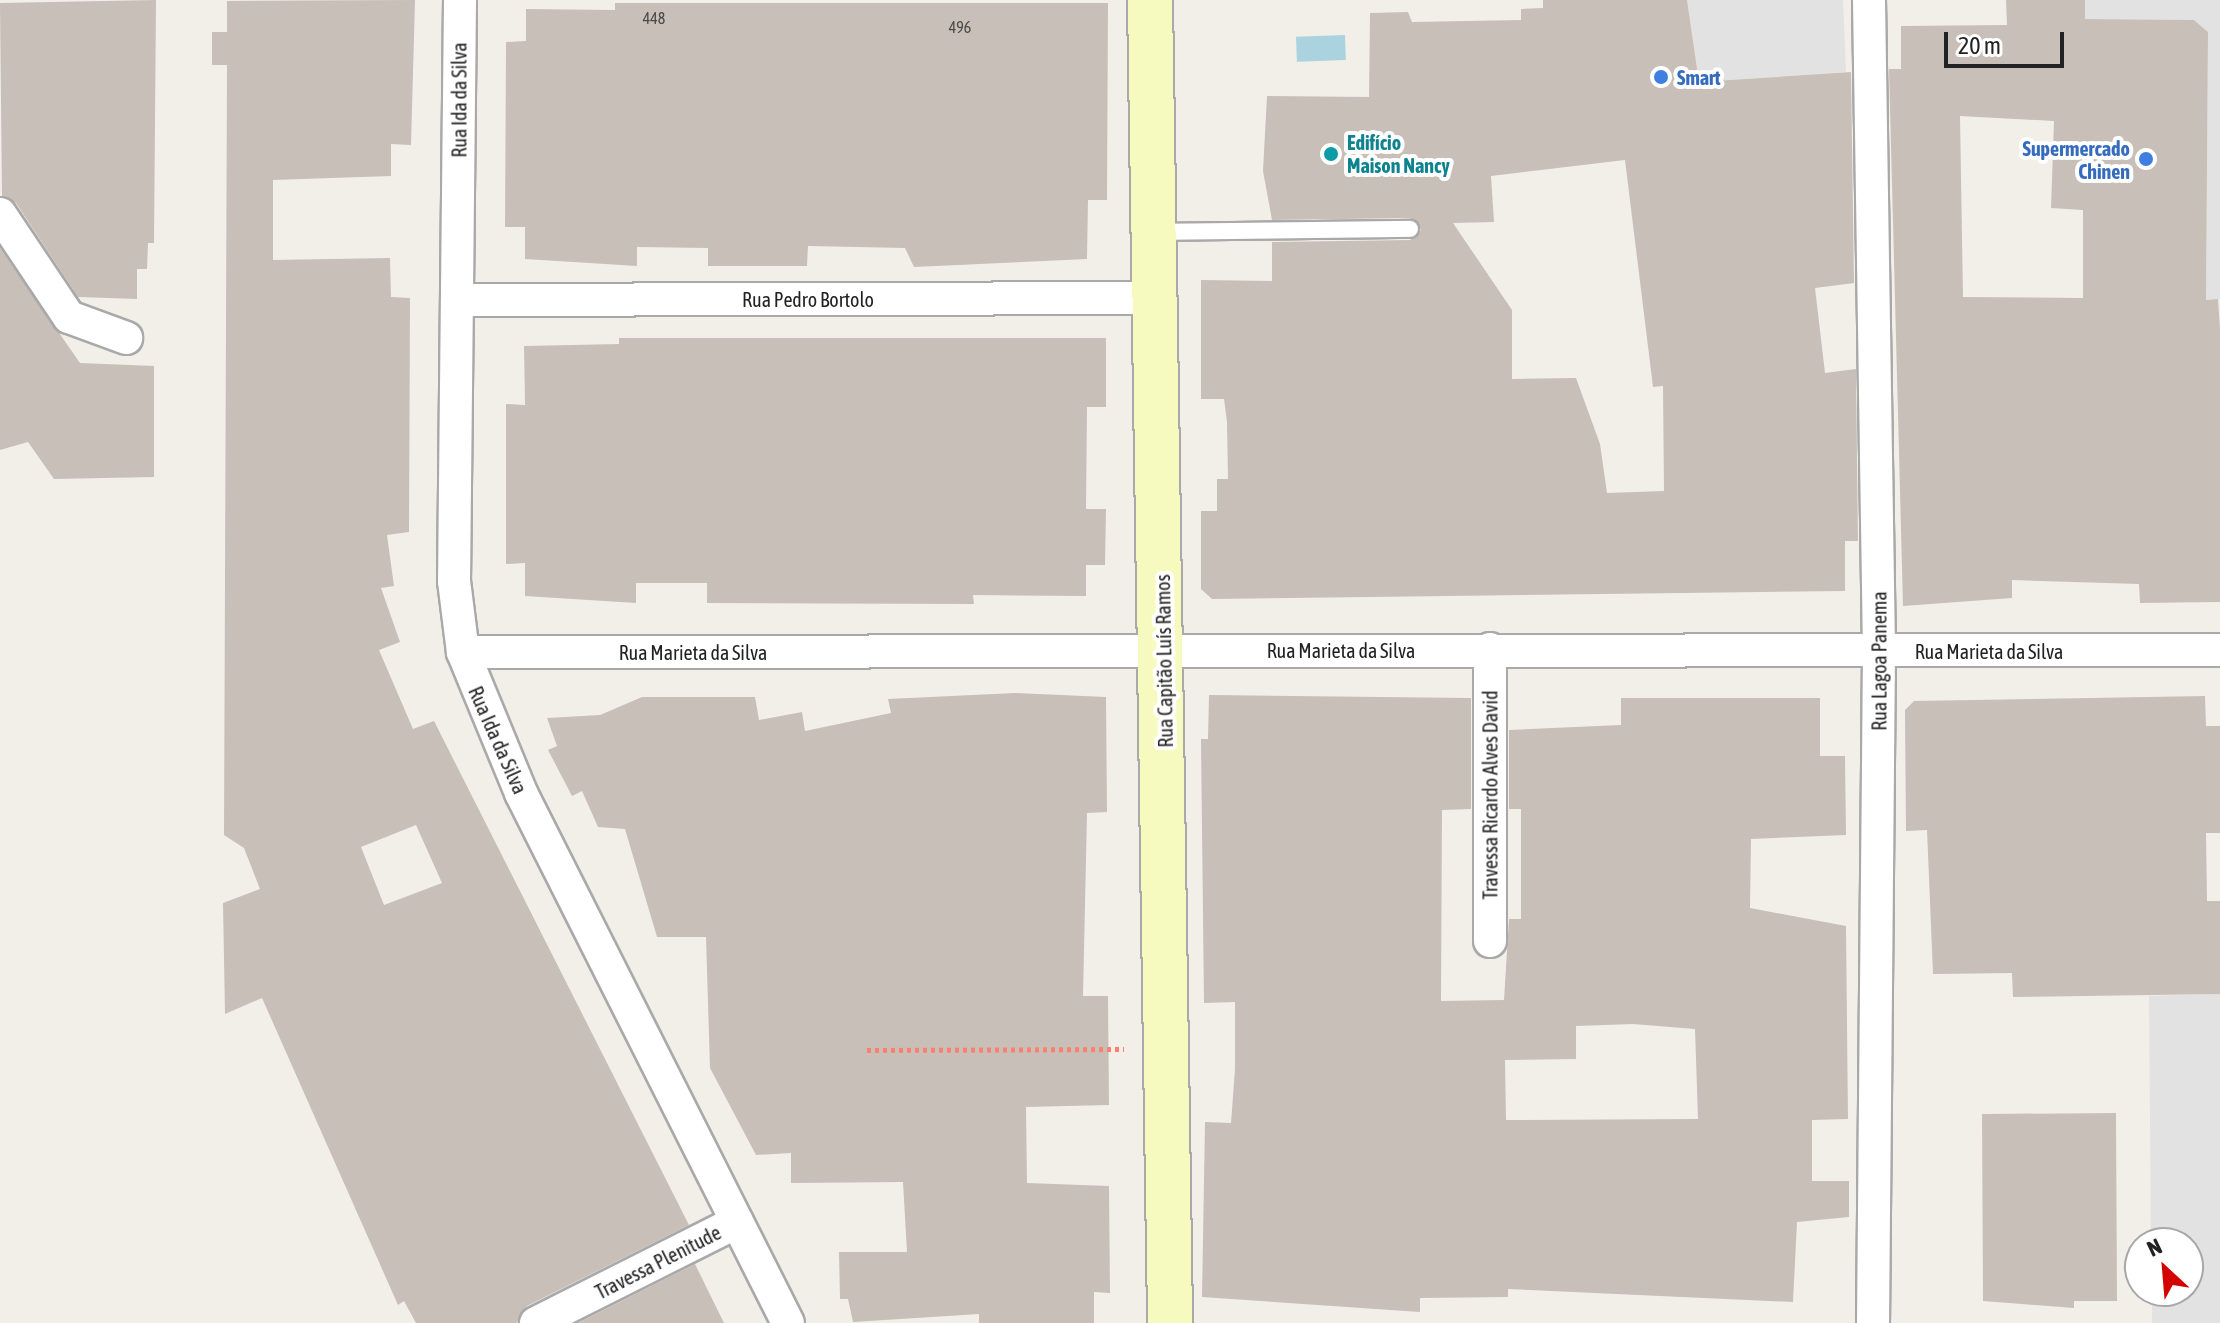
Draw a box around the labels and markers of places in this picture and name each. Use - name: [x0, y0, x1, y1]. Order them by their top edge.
- place label: Smart: [1677, 65, 1721, 89]
- marker: Smart: [1652, 68, 1670, 86]
- place label: Edifício Maison Nancy: [1347, 130, 1450, 177]
- place label: Supermercado Chinen: [2023, 136, 2130, 183]
- marker: Edifício Maison Nancy: [1322, 145, 1340, 163]
- marker: Supermercado Chinen: [2137, 150, 2155, 168]

